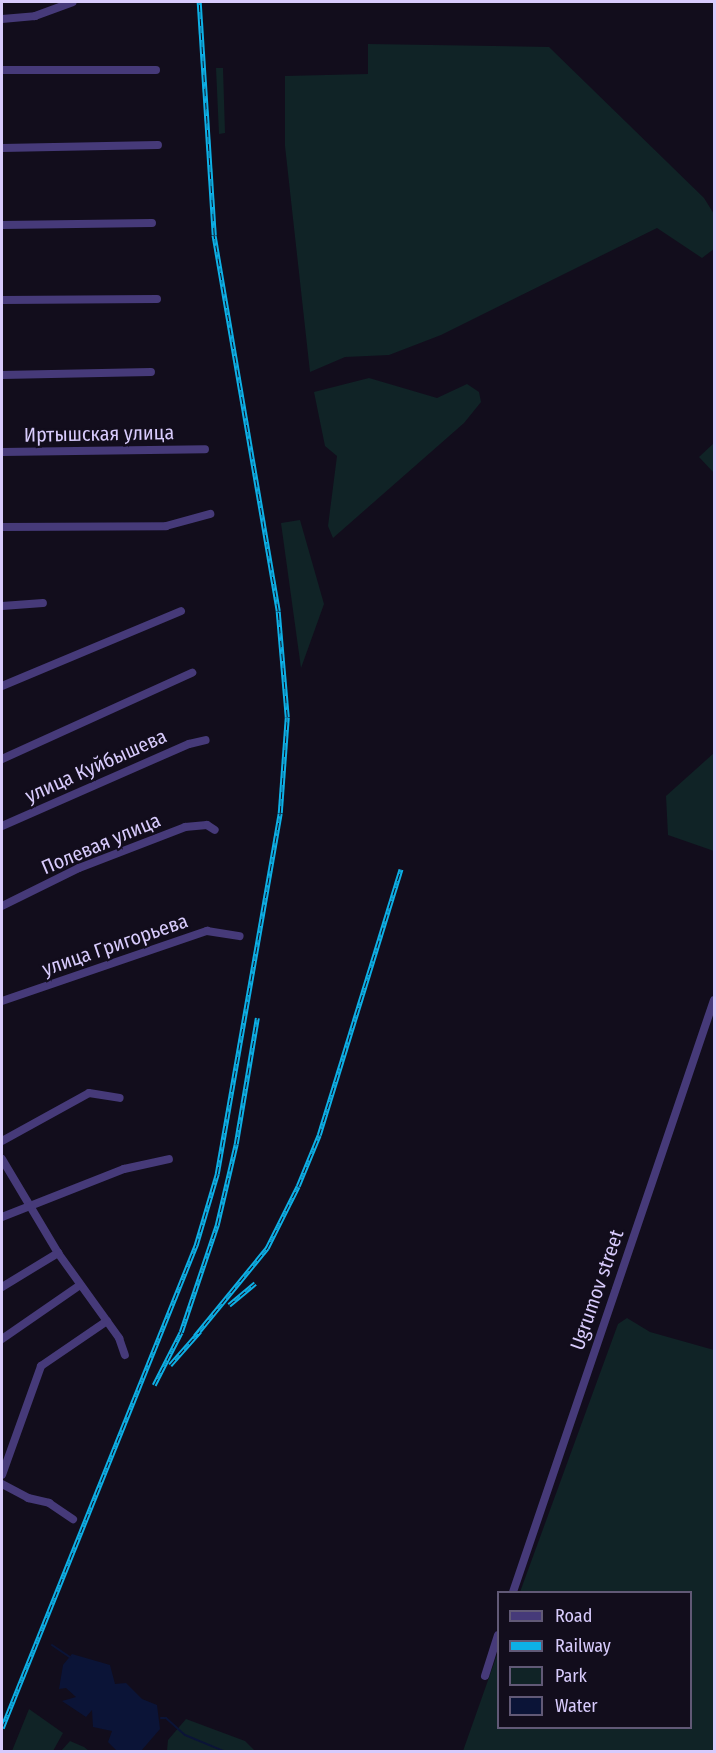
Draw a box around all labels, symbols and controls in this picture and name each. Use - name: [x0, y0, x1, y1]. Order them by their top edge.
- street label: Иртышская улица: [24, 421, 174, 447]
- street label: улица Куйбышева: [21, 724, 171, 808]
- street label: Полевая улица: [38, 808, 164, 880]
- street label: улица Григорьева: [39, 909, 191, 981]
- street label: Ugrumov street: [565, 1227, 629, 1353]
- legend: [497, 1591, 692, 1729]
- text: Road: [555, 1605, 592, 1627]
- text: Railway: [555, 1635, 611, 1657]
- text: Park: [555, 1665, 587, 1687]
- text: Water: [555, 1695, 598, 1717]

